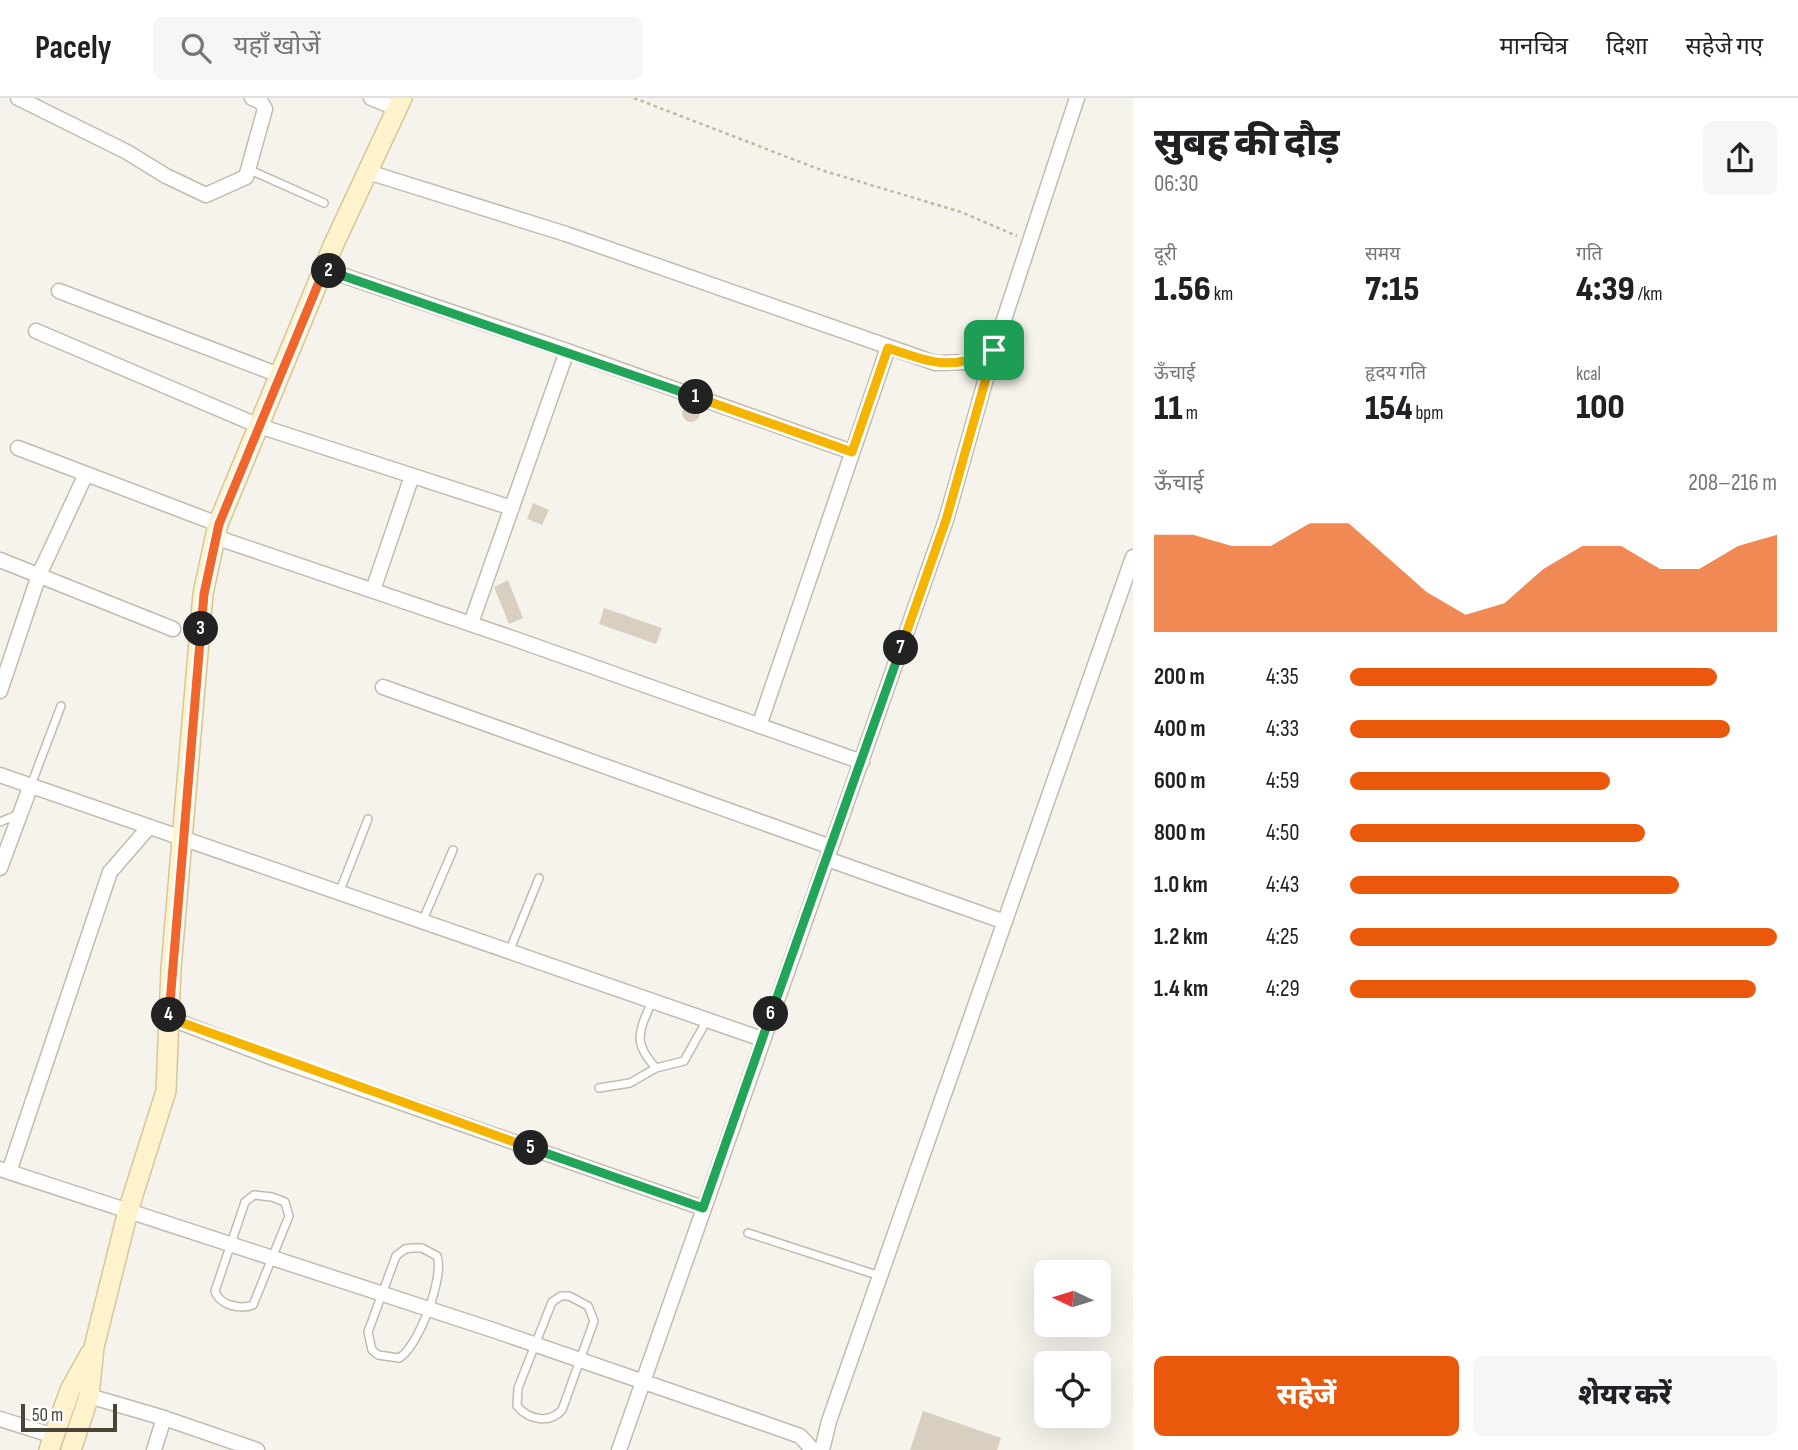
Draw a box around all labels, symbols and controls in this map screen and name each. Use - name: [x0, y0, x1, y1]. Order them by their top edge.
- search box: [153, 17, 643, 80]
- text: Pacely: [35, 28, 111, 68]
- icon: search: [177, 29, 215, 67]
- text: यहाँ खोजें: [233, 31, 320, 62]
- text: मानचित्र: [1500, 32, 1568, 61]
- text: दिशा: [1606, 32, 1648, 61]
- text: सहेजे गए: [1686, 32, 1763, 61]
- text: सुबह की दौड़: [1154, 121, 1340, 166]
- button: share: [1703, 121, 1777, 195]
- text: 06:30: [1154, 170, 1199, 198]
- text: दूरी: [1154, 243, 1177, 266]
- text: समय: [1365, 243, 1400, 266]
- text: गति: [1576, 243, 1602, 266]
- pin: 2: [312, 254, 346, 288]
- text: 2: [324, 259, 333, 282]
- text: 1.56: [1154, 268, 1211, 311]
- text: 7:15: [1365, 268, 1419, 311]
- text: 4:39: [1576, 268, 1635, 311]
- text: km: [1211, 283, 1233, 306]
- text: /km: [1635, 283, 1662, 306]
- pin: [964, 320, 1024, 380]
- icon: arrive: [975, 331, 1013, 369]
- text: ऊँचाई: [1154, 362, 1195, 385]
- text: हृदय गति: [1365, 362, 1426, 385]
- text: kcal: [1576, 363, 1601, 386]
- pin: 1: [678, 380, 714, 414]
- text: 1: [692, 385, 699, 408]
- text: 100: [1576, 386, 1625, 429]
- text: 11: [1154, 387, 1183, 430]
- text: 154: [1365, 387, 1412, 430]
- text: m: [1183, 402, 1198, 425]
- text: bpm: [1412, 402, 1443, 425]
- text: ऊँचाई: [1154, 469, 1204, 497]
- text: 208–216 m: [1688, 469, 1777, 497]
- pin: 3: [184, 612, 218, 646]
- text: 3: [196, 617, 205, 640]
- pin: 7: [884, 630, 918, 666]
- text: 7: [896, 636, 905, 659]
- text: 200 m: [1154, 663, 1205, 691]
- text: 4:35: [1266, 663, 1299, 691]
- text: 400 m: [1154, 715, 1205, 743]
- text: 4:33: [1266, 715, 1299, 743]
- text: 600 m: [1154, 767, 1206, 795]
- text: 4:59: [1266, 767, 1299, 795]
- text: 800 m: [1154, 819, 1206, 847]
- text: 4:50: [1266, 819, 1299, 847]
- text: 1.0 km: [1154, 871, 1208, 899]
- text: 4:43: [1266, 871, 1299, 899]
- text: 1.2 km: [1154, 923, 1208, 951]
- text: 4:25: [1266, 923, 1299, 951]
- text: 1.4 km: [1154, 975, 1208, 1003]
- text: 4:29: [1266, 975, 1300, 1003]
- pin: 6: [754, 996, 788, 1032]
- pin: 4: [152, 998, 186, 1032]
- text: 6: [766, 1002, 775, 1025]
- text: 4: [164, 1003, 173, 1026]
- pin: 5: [514, 1130, 548, 1166]
- text: 5: [526, 1136, 535, 1159]
- north arrow: [1034, 1260, 1111, 1337]
- map controls: [1034, 1260, 1111, 1428]
- button: locate: [1034, 1351, 1111, 1428]
- button: सहेजें: [1154, 1356, 1459, 1436]
- button: शेयर करें: [1473, 1356, 1777, 1436]
- scale bar: [21, 1401, 117, 1433]
- text: 50 m: [32, 1404, 63, 1427]

